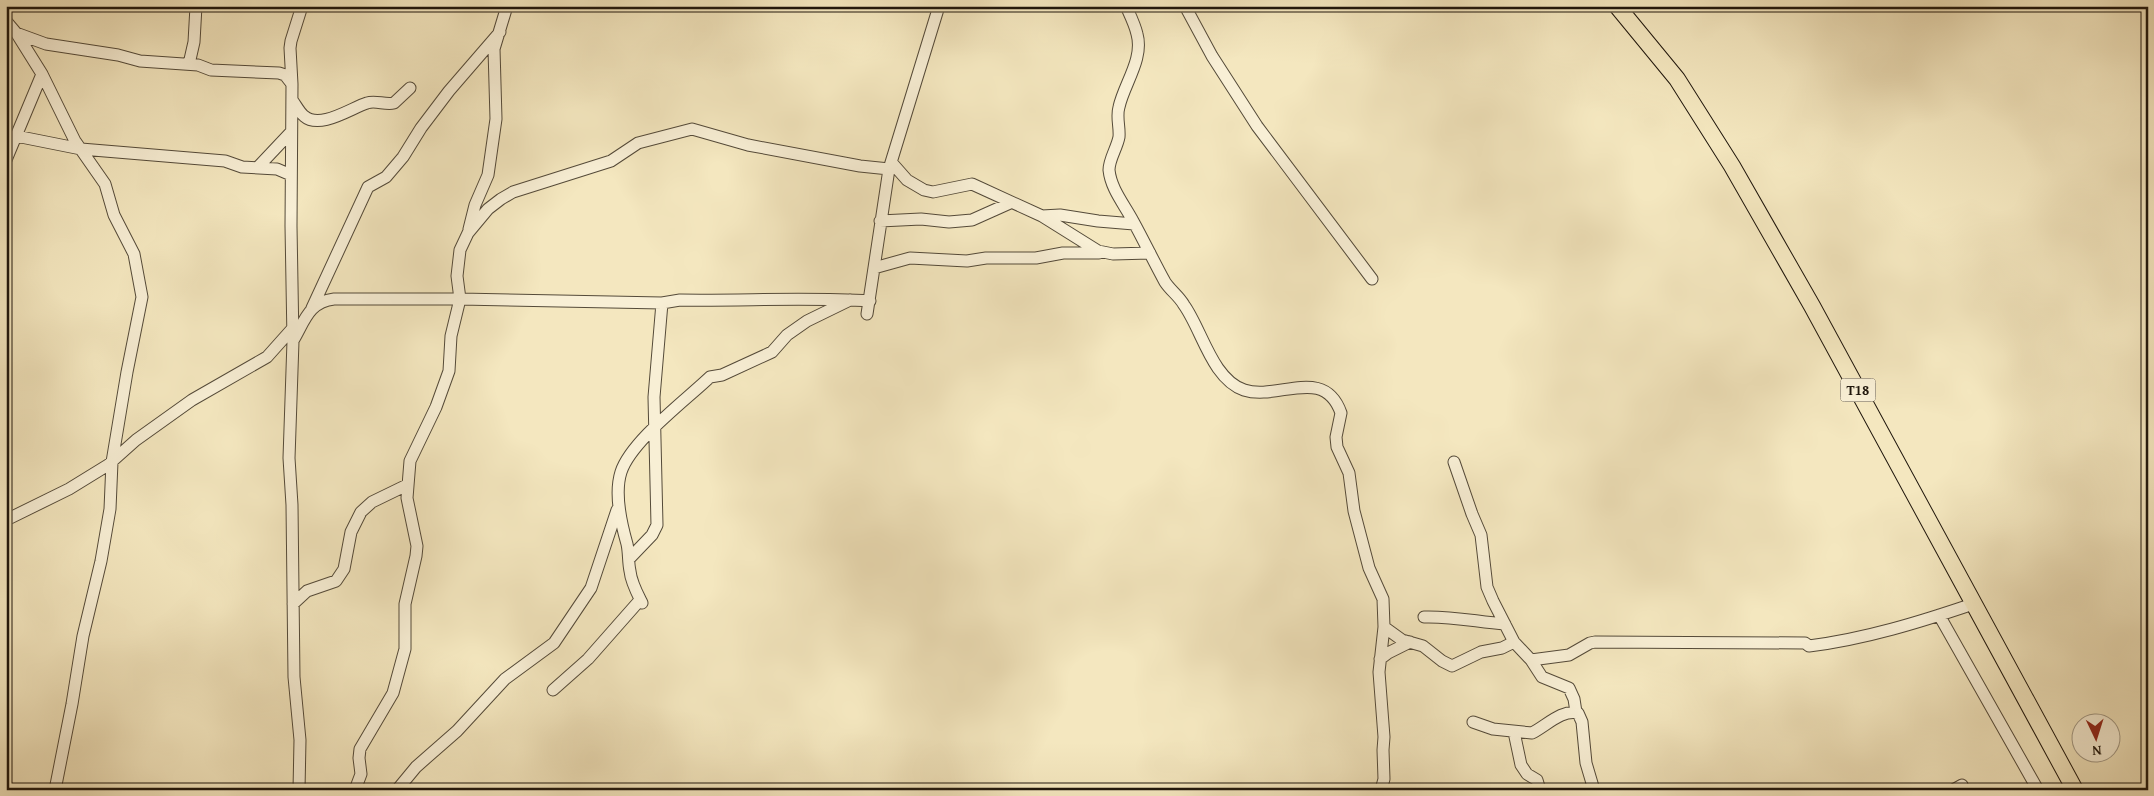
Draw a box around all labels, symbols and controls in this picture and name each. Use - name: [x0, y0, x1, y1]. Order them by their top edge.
- road number: T18: [1840, 378, 1876, 402]
- north arrow: [2072, 714, 2122, 764]
- text: N: [2091, 741, 2102, 761]

